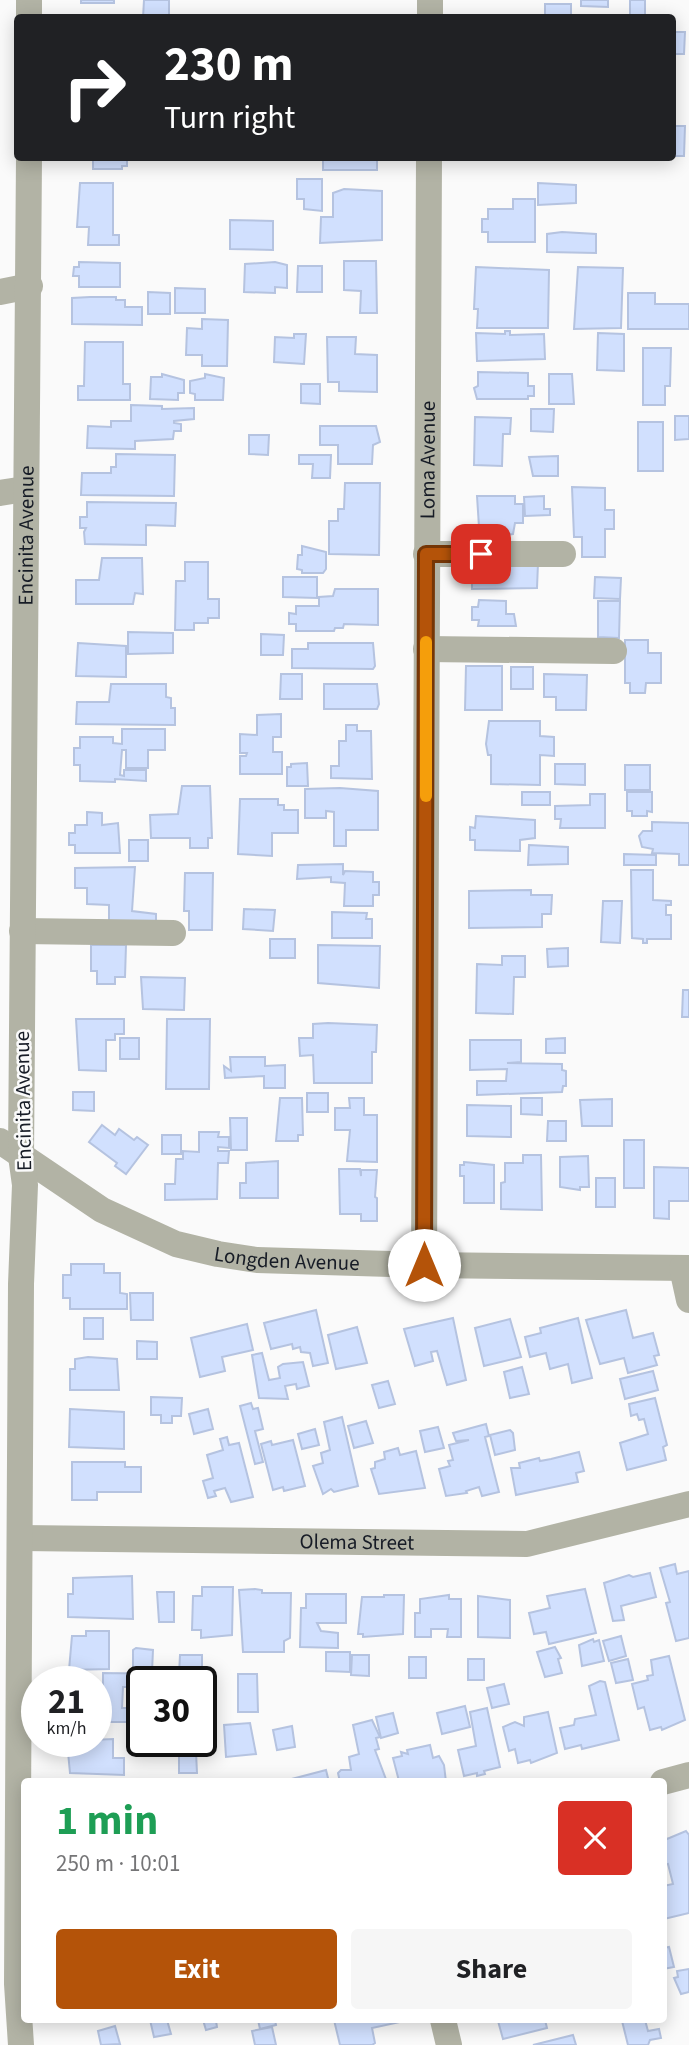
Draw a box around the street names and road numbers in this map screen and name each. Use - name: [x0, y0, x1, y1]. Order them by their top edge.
- street label: Loma Avenue: [412, 401, 443, 519]
- street label: Encinita Avenue: [10, 465, 42, 606]
- street label: Encinita Avenue: [7, 1031, 39, 1171]
- street label: Longden Avenue: [212, 1239, 360, 1278]
- street label: Olema Street: [299, 1526, 414, 1558]

